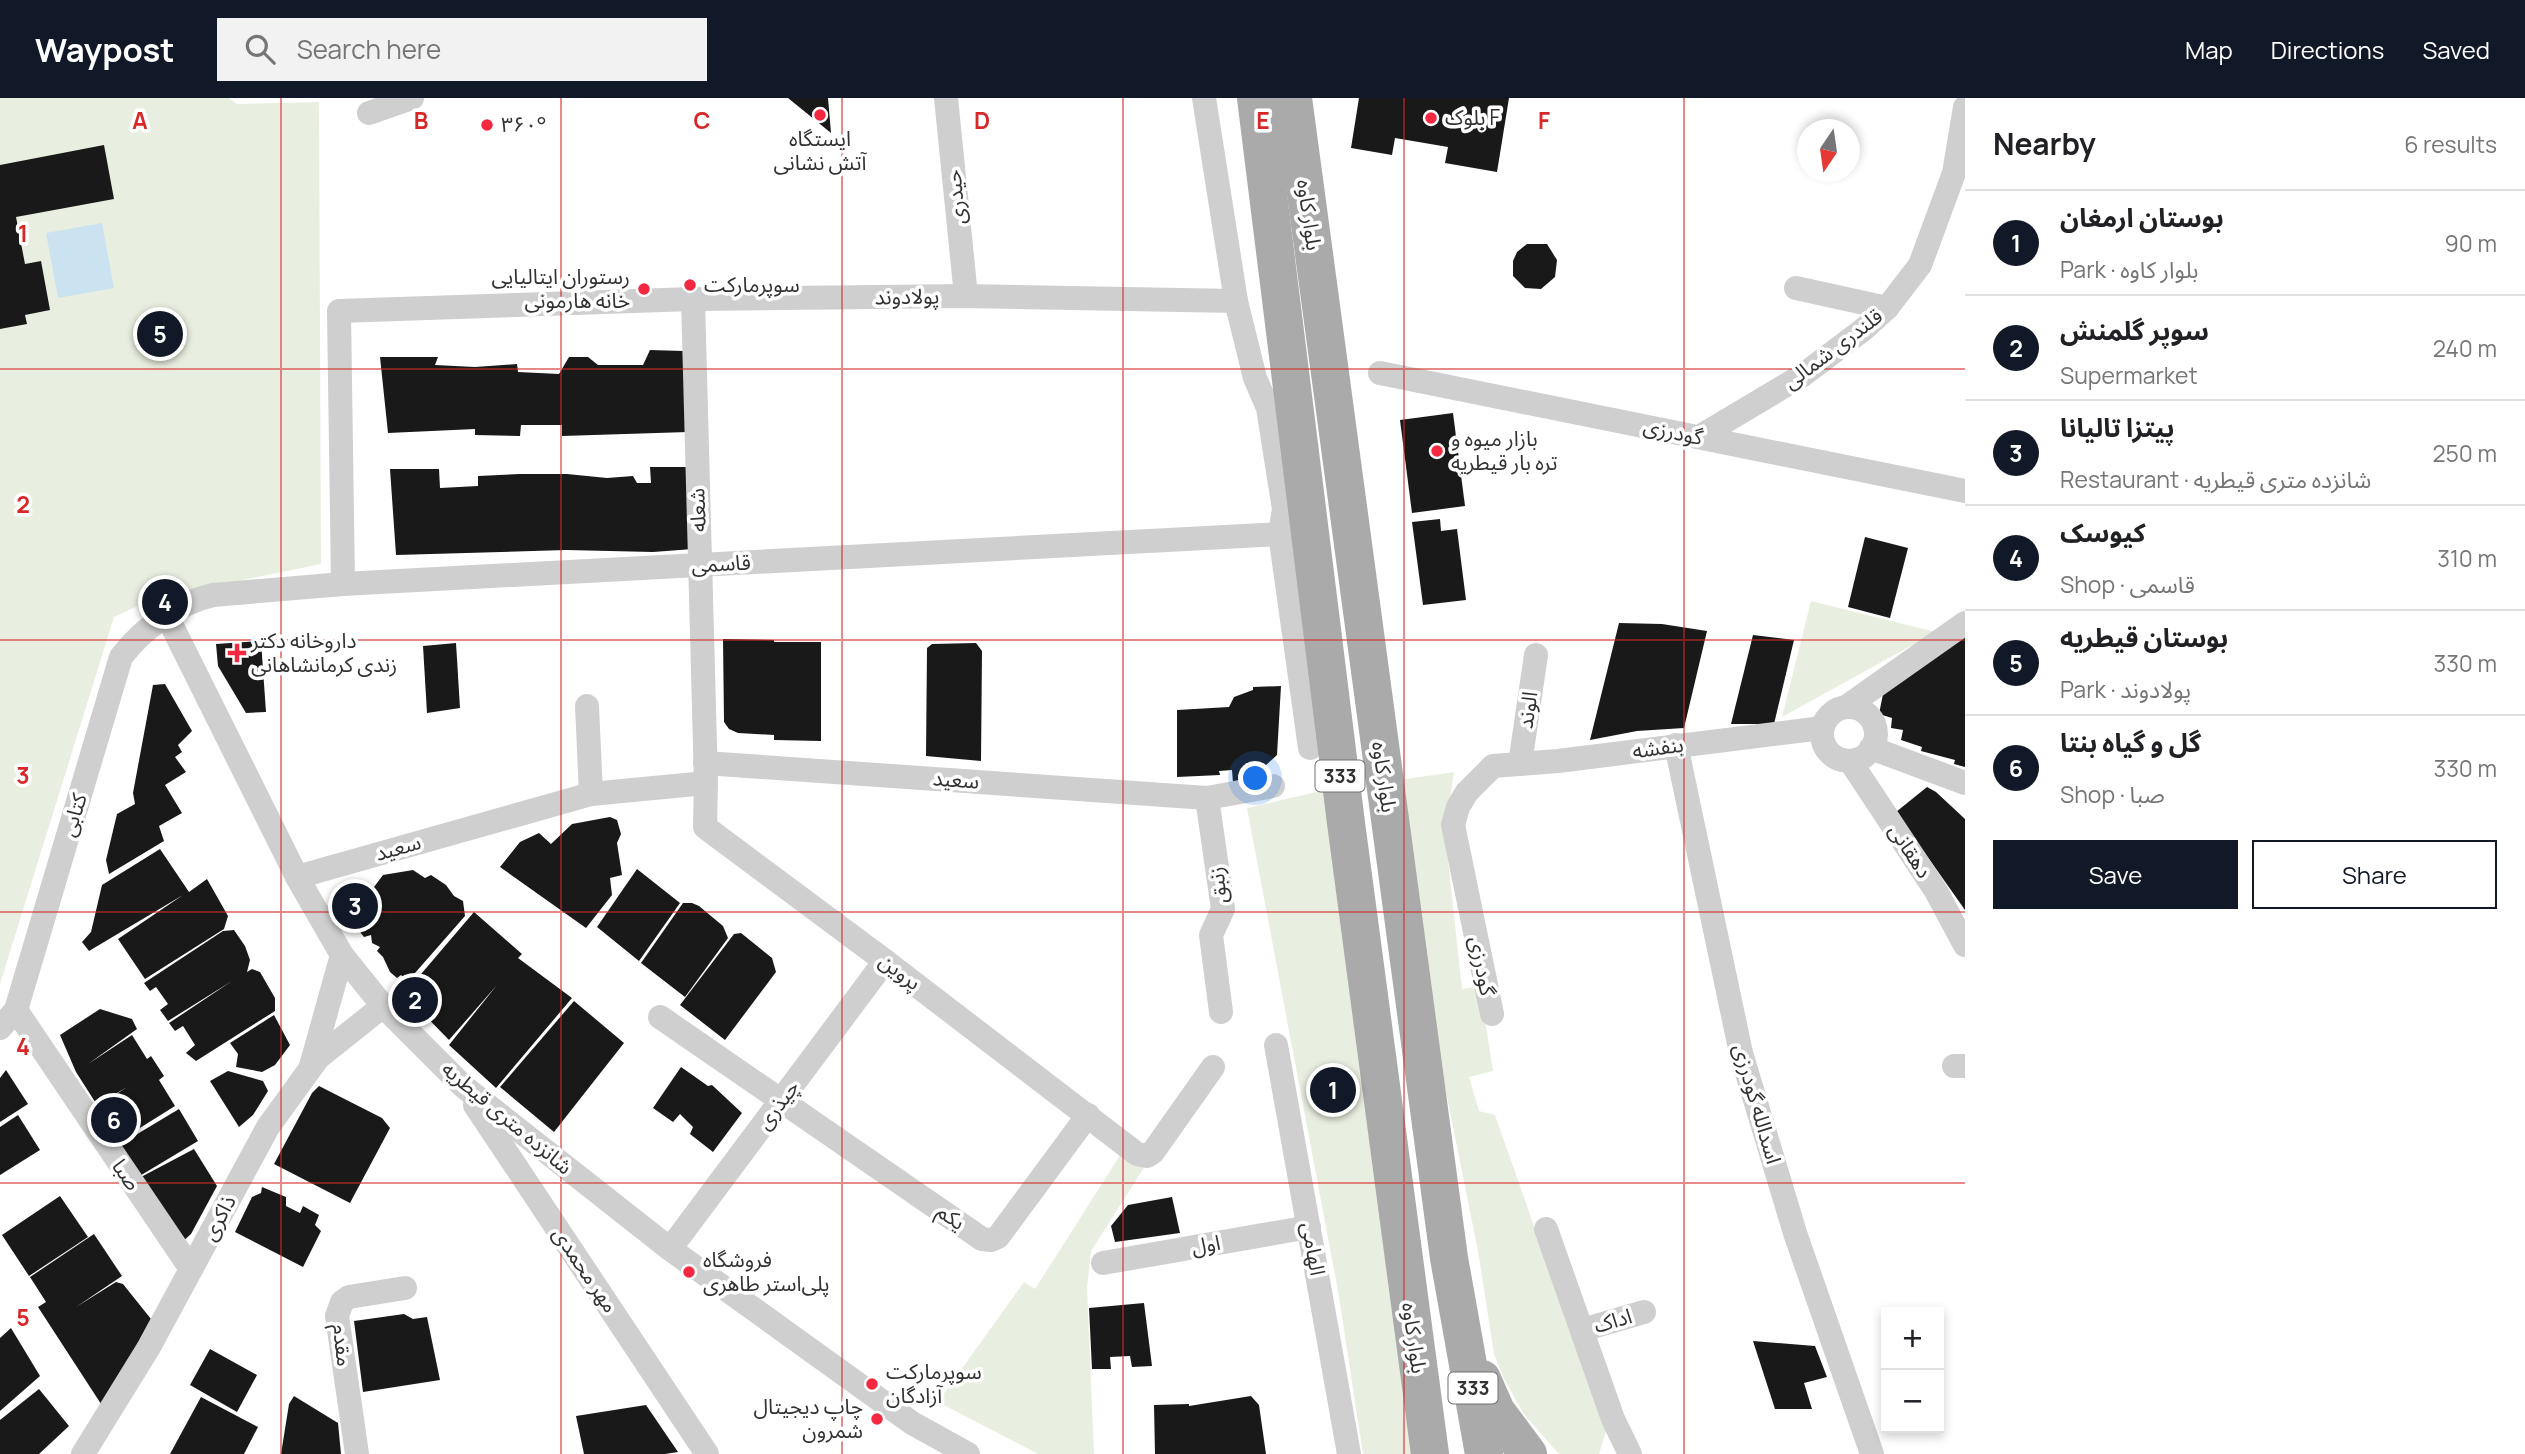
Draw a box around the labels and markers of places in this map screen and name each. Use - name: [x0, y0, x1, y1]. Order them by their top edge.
- place label: بلوک F: [1445, 103, 1500, 131]
- marker: ایستگاه آتش نشانی: [812, 107, 828, 123]
- place label: ۳۶۰°: [501, 110, 547, 138]
- marker: بلوک F: [1423, 110, 1439, 126]
- marker: ۳۶۰°: [479, 117, 495, 133]
- place label: ایستگاه آتش نشانی: [774, 124, 867, 176]
- place label: رستوران ایتالیایی خانه هارمونی: [492, 262, 630, 314]
- place label: سوپرمارکت: [704, 270, 800, 298]
- marker: سوپرمارکت: [682, 277, 698, 293]
- marker: رستوران ایتالیایی خانه هارمونی: [636, 281, 652, 297]
- pin: 5: [137, 308, 183, 360]
- place label: بازار میوه و تره بار قیطریه: [1451, 424, 1557, 476]
- marker: بازار میوه و تره بار قیطریه: [1429, 443, 1445, 459]
- pin: 4: [142, 576, 188, 628]
- place label: داروخانه دکتر زندی کرمانشاهانی: [250, 626, 397, 678]
- marker: داروخانه دکتر زندی کرمانشاهانی: [229, 645, 245, 661]
- pin: 3: [332, 880, 378, 932]
- pin: 2: [392, 974, 438, 1026]
- pin: 1: [1310, 1064, 1356, 1116]
- pin: 6: [91, 1094, 137, 1146]
- place label: فروشگاه پلی‌استر طاهری: [703, 1245, 830, 1297]
- marker: فروشگاه پلی‌استر طاهری: [681, 1264, 697, 1280]
- place label: سوپرمارکت آزادگان: [886, 1357, 982, 1409]
- marker: سوپرمارکت آزادگان: [864, 1376, 880, 1392]
- place label: چاپ دیجیتال شمرون: [753, 1392, 863, 1444]
- marker: چاپ دیجیتال شمرون: [869, 1411, 885, 1427]

